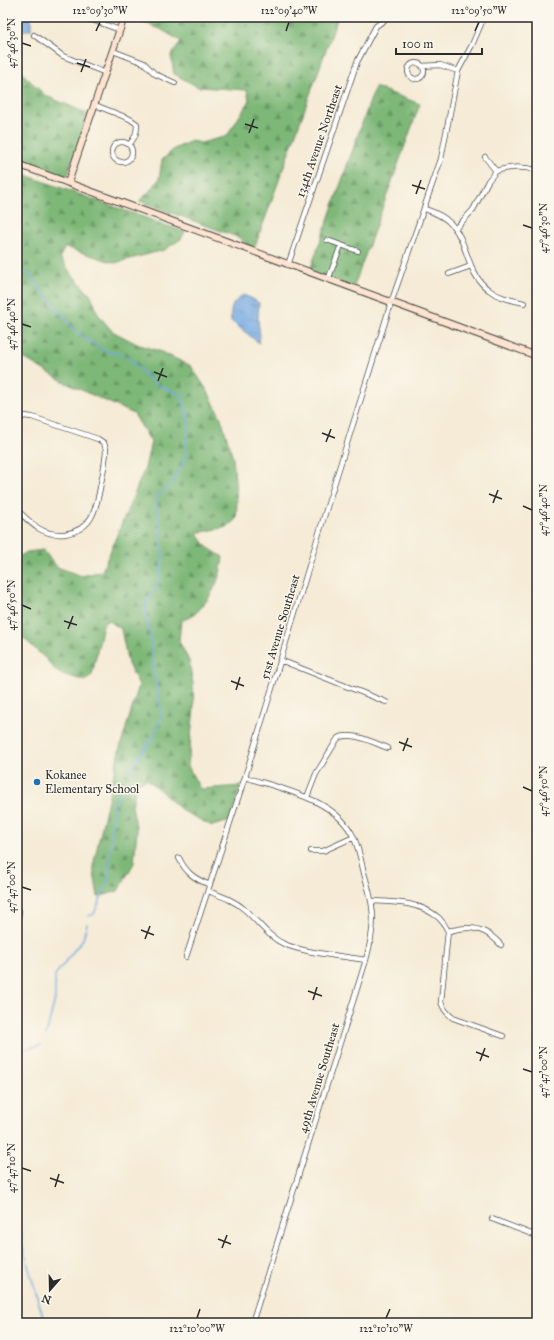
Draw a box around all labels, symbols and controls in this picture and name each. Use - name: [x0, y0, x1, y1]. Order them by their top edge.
- text: 122°09'30"W: [72, 5, 128, 17]
- text: 122°09'40"W: [261, 5, 318, 17]
- text: 122°09'50"W: [451, 5, 507, 17]
- text: 47°46'30"N: [6, 17, 18, 68]
- scale bar: [396, 30, 482, 56]
- text: 100 m: [402, 37, 433, 51]
- street label: 134th Avenue Northeast: [293, 82, 345, 199]
- text: 47°46'30"N: [538, 202, 550, 253]
- text: 47°46'40"N: [6, 298, 18, 350]
- text: 47°46'40"N: [538, 484, 550, 536]
- street label: 51st Avenue Southeast: [257, 572, 303, 681]
- text: 47°46'50"N: [6, 579, 18, 630]
- text: 47°46'50"N: [538, 765, 550, 816]
- place label: Kokanee Elementary School: [45, 768, 140, 796]
- marker: Kokanee Elementary School: [32, 777, 42, 787]
- text: 47°47'00"N: [6, 861, 18, 913]
- street label: 49th Avenue Southeast: [296, 1021, 343, 1135]
- text: 47°47'00"N: [538, 1046, 550, 1098]
- text: 47°47'10"N: [6, 1143, 18, 1193]
- north arrow: [30, 1270, 70, 1310]
- text: N: [40, 1291, 53, 1307]
- text: 122°10'00"W: [169, 1323, 225, 1335]
- text: 122°10'10"W: [359, 1323, 413, 1335]

